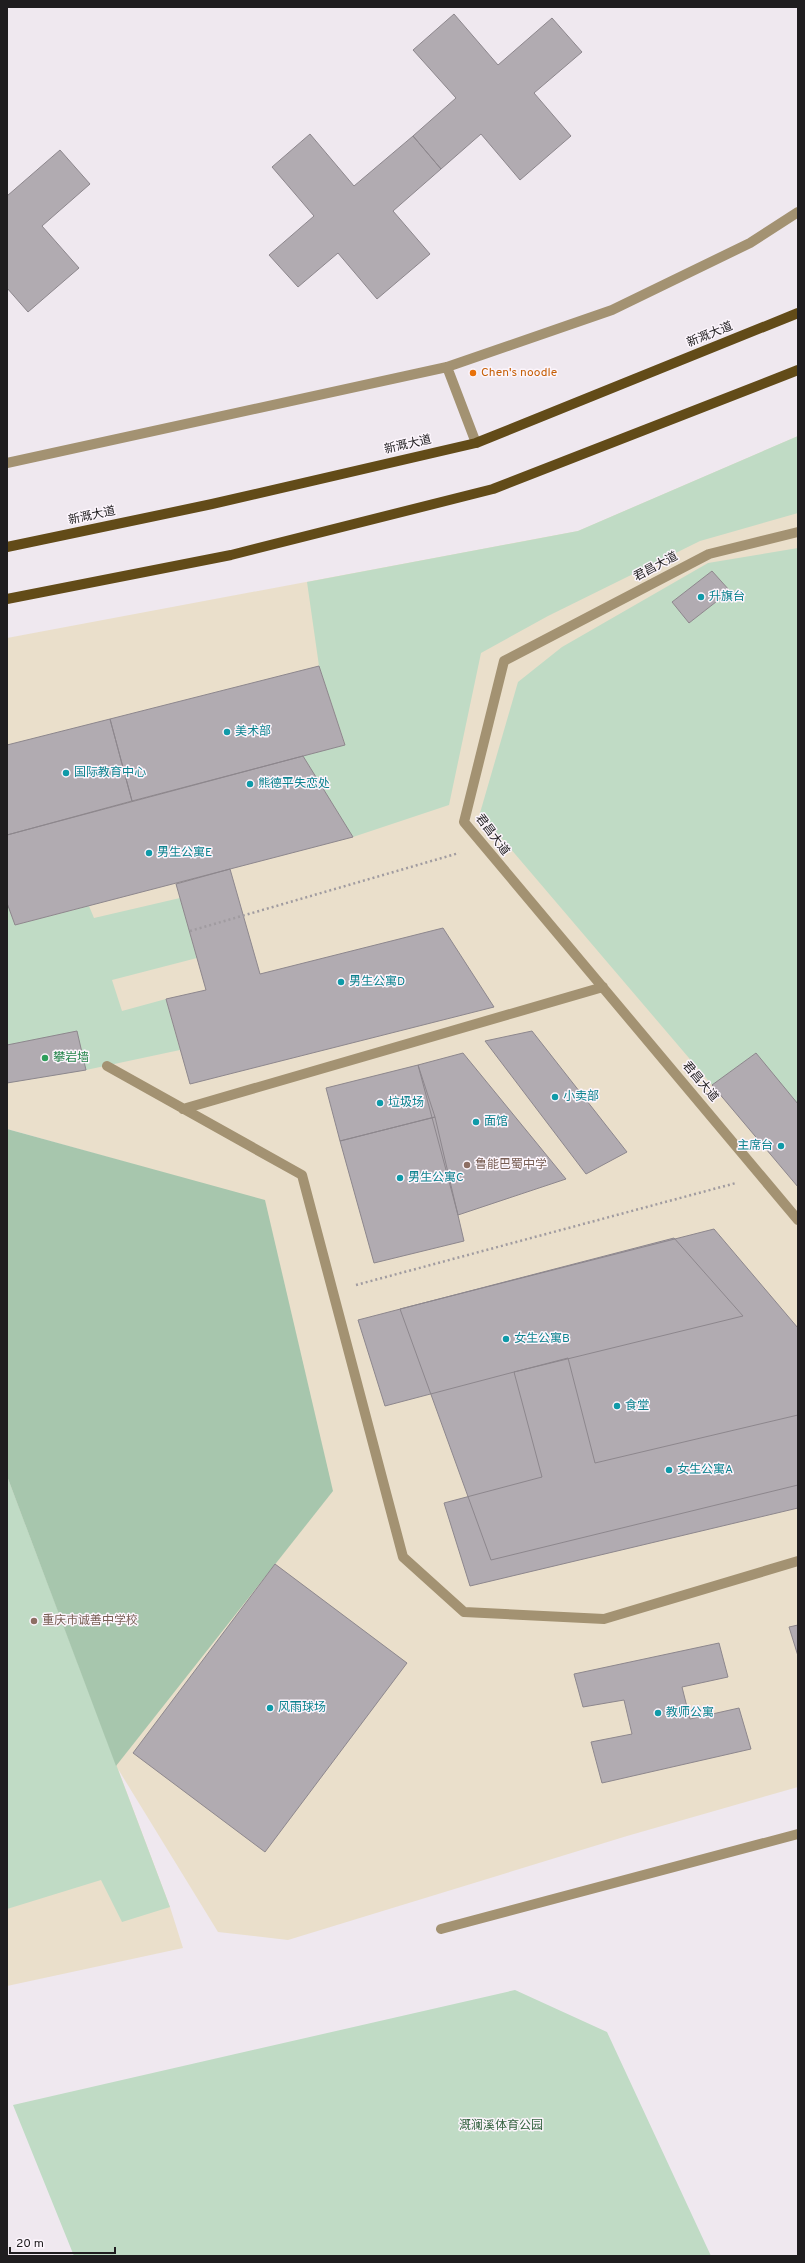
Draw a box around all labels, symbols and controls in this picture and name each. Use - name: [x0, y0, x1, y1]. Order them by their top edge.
- street label: 新溉大道: [685, 319, 735, 351]
- place label: Chen's noodle: [481, 365, 557, 381]
- marker: Chen's noodle: [468, 368, 478, 378]
- street label: 新溉大道: [383, 432, 433, 458]
- street label: 新溉大道: [67, 503, 117, 529]
- street label: 君昌大道: [631, 549, 681, 585]
- place label: 升旗台: [709, 589, 745, 605]
- marker: 升旗台: [696, 592, 706, 602]
- place label: 美术部: [235, 724, 271, 740]
- marker: 美术部: [222, 727, 232, 737]
- place label: 国际教育中心: [74, 765, 146, 781]
- marker: 国际教育中心: [61, 768, 71, 778]
- place label: 熊德平失恋处: [258, 776, 330, 792]
- marker: 熊德平失恋处: [245, 779, 255, 789]
- street label: 君昌大道: [471, 811, 513, 859]
- place label: 男生公寓E: [157, 845, 212, 861]
- marker: 男生公寓E: [144, 848, 154, 858]
- place label: 男生公寓D: [349, 974, 405, 990]
- marker: 男生公寓D: [336, 977, 346, 987]
- place label: 攀岩墙: [53, 1050, 89, 1066]
- marker: 攀岩墙: [40, 1053, 50, 1063]
- street label: 君昌大道: [678, 1058, 722, 1106]
- place label: 小卖部: [563, 1089, 599, 1105]
- marker: 小卖部: [550, 1092, 560, 1102]
- place label: 垃圾场: [388, 1095, 424, 1111]
- marker: 垃圾场: [375, 1098, 385, 1108]
- place label: 面馆: [484, 1114, 508, 1130]
- marker: 面馆: [471, 1117, 481, 1127]
- place label: 主席台: [737, 1138, 773, 1154]
- marker: 主席台: [776, 1141, 786, 1151]
- place label: 鲁能巴蜀中学: [475, 1157, 547, 1173]
- marker: 鲁能巴蜀中学: [462, 1160, 472, 1170]
- place label: 男生公寓C: [408, 1170, 464, 1186]
- marker: 男生公寓C: [395, 1173, 405, 1183]
- place label: 女生公寓B: [514, 1331, 570, 1347]
- marker: 女生公寓B: [501, 1334, 511, 1344]
- place label: 食堂: [625, 1398, 649, 1414]
- marker: 食堂: [612, 1401, 622, 1411]
- place label: 女生公寓A: [677, 1462, 733, 1478]
- marker: 女生公寓A: [664, 1465, 674, 1475]
- place label: 重庆市诚善中学校: [42, 1613, 138, 1629]
- marker: 重庆市诚善中学校: [29, 1616, 39, 1626]
- place label: 风雨球场: [278, 1700, 326, 1716]
- marker: 风雨球场: [265, 1703, 275, 1713]
- place label: 教师公寓: [666, 1705, 714, 1721]
- marker: 教师公寓: [653, 1708, 663, 1718]
- park label: 溉澜溪体育公园: [459, 2118, 543, 2134]
- scale bar: [10, 2229, 115, 2255]
- text: 20 m: [16, 2236, 44, 2252]

